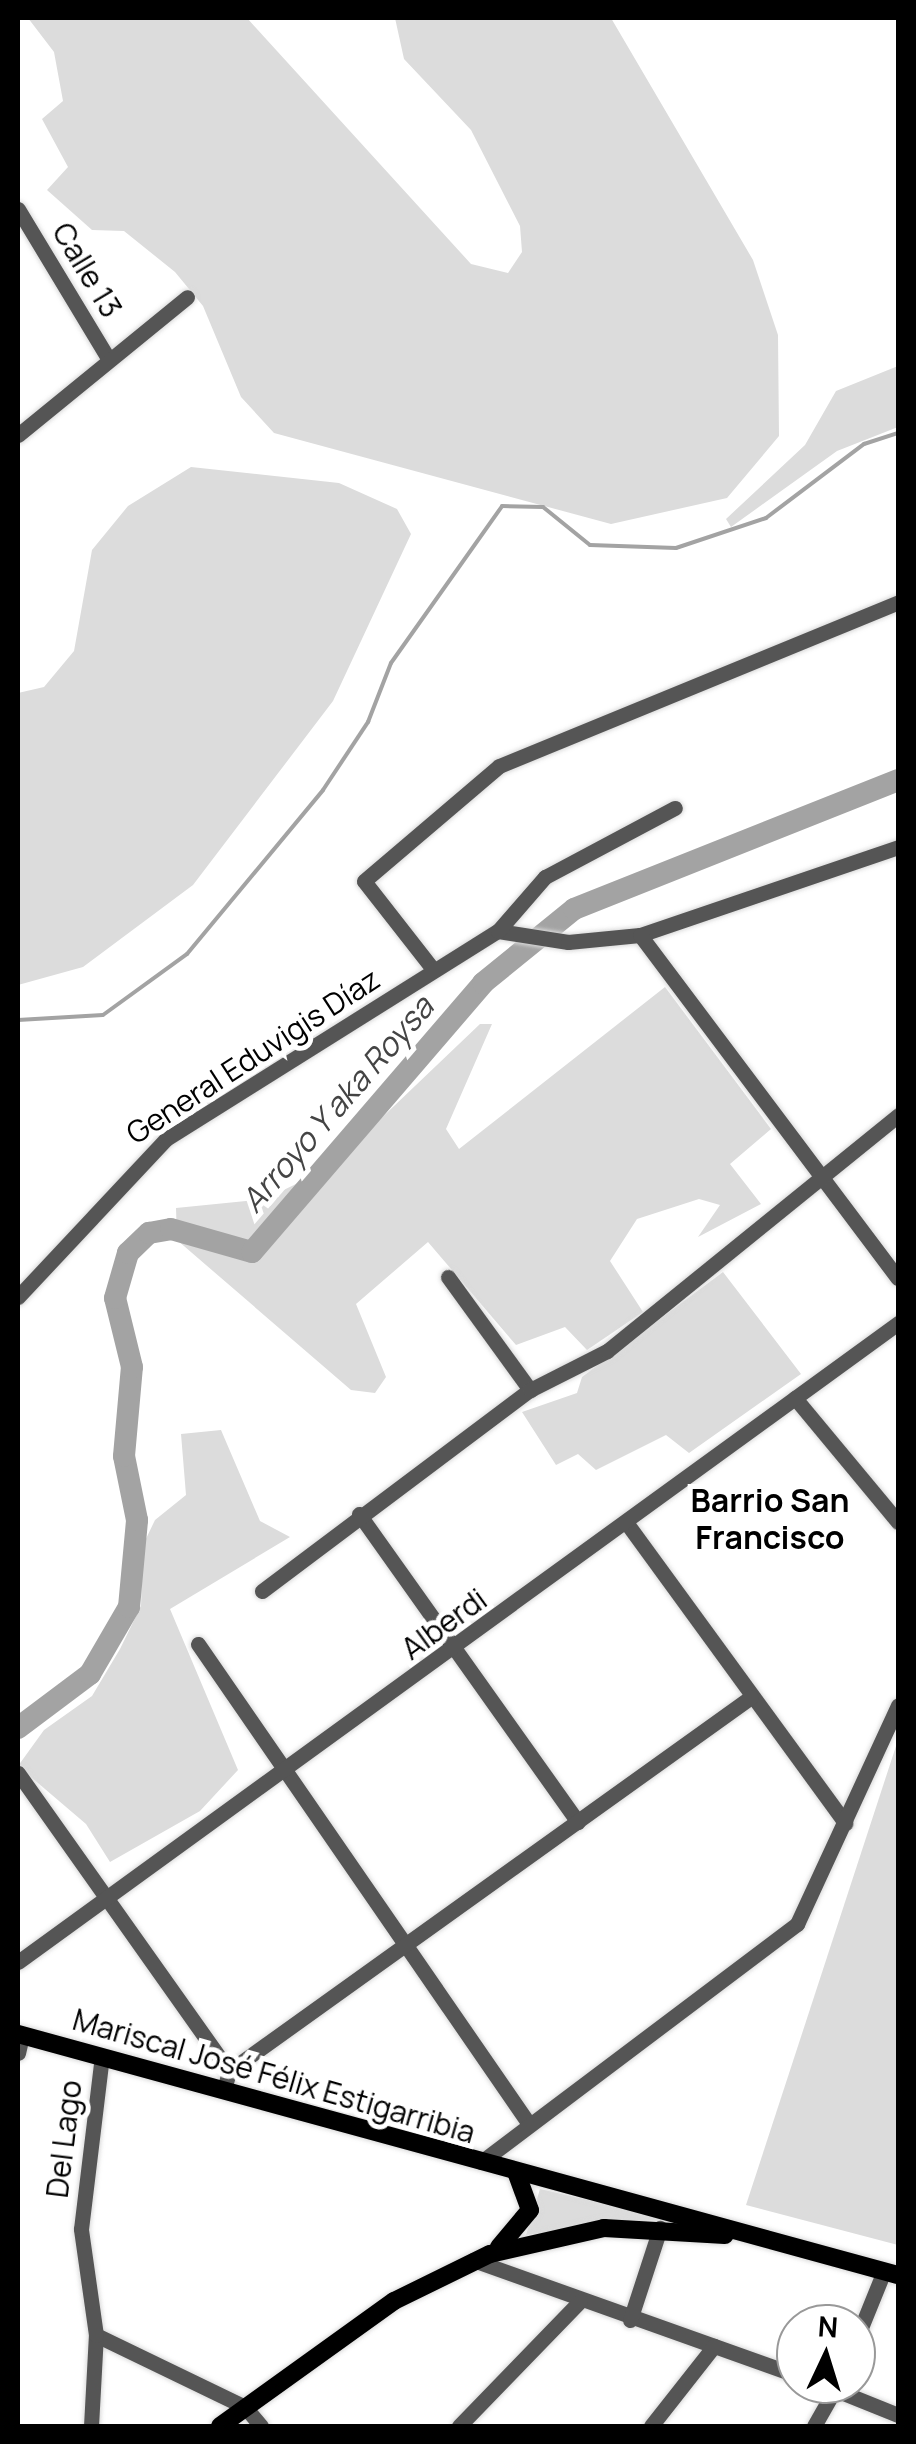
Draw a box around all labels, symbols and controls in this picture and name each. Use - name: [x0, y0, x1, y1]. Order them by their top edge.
- street label: Calle 13: [45, 216, 129, 324]
- street label: General Eduvigis Díaz: [120, 961, 386, 1151]
- water label: Arroyo Y aka Roysa: [232, 988, 442, 1220]
- district label: Barrio San Francisco: [691, 1482, 849, 1557]
- street label: Alberdi: [394, 1581, 494, 1667]
- street label: Mariscal José Félix Estigarribia: [69, 2001, 479, 2151]
- street label: Del Lago: [39, 2078, 89, 2200]
- north arrow: [776, 2304, 876, 2404]
- text: N: [817, 2306, 839, 2346]

